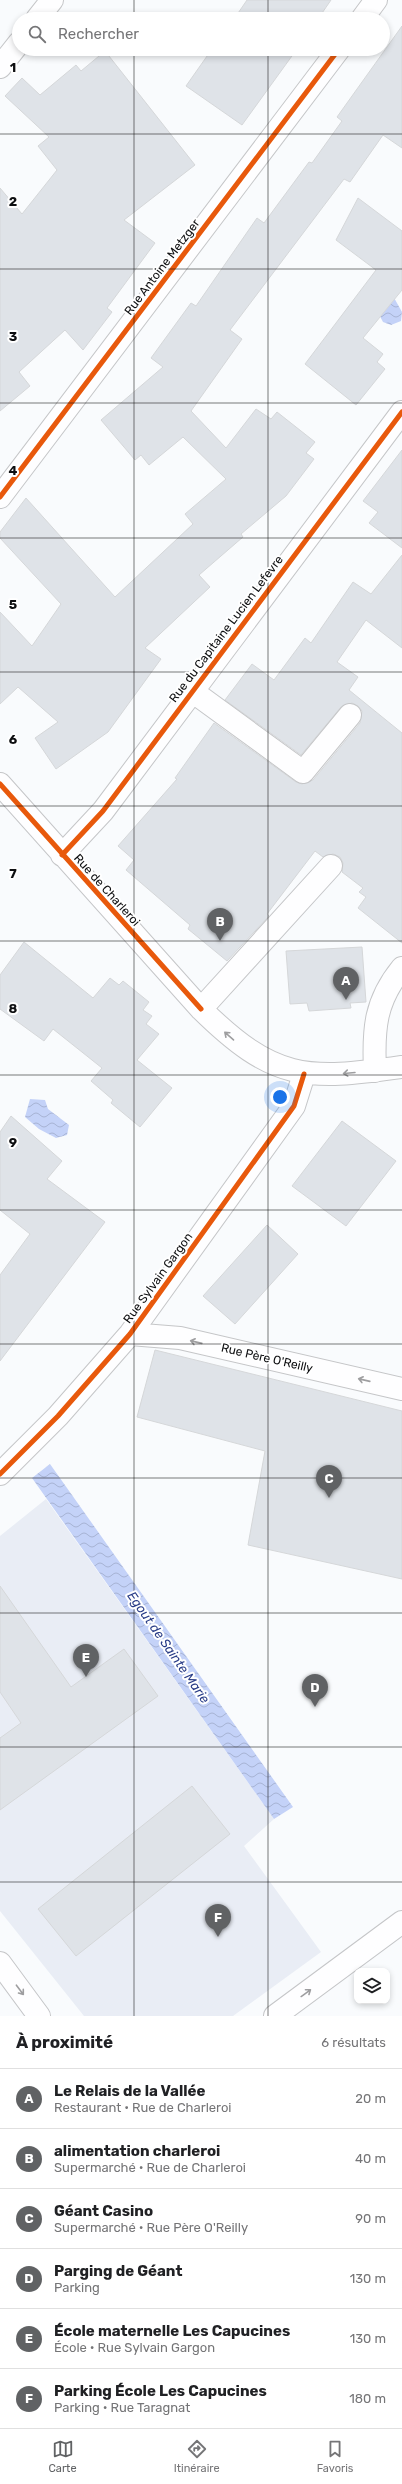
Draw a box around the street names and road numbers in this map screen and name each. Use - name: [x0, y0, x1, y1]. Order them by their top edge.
- street label: Rue Antoine Metzger: [121, 216, 203, 318]
- street label: Rue du Capitaine Lucien Lefevre: [166, 553, 286, 705]
- street label: Rue de Charleroi: [71, 851, 143, 929]
- street label: Rue Sylvain Gargon: [120, 1230, 196, 1326]
- street label: Rue Père O'Reilly: [220, 1341, 315, 1375]

